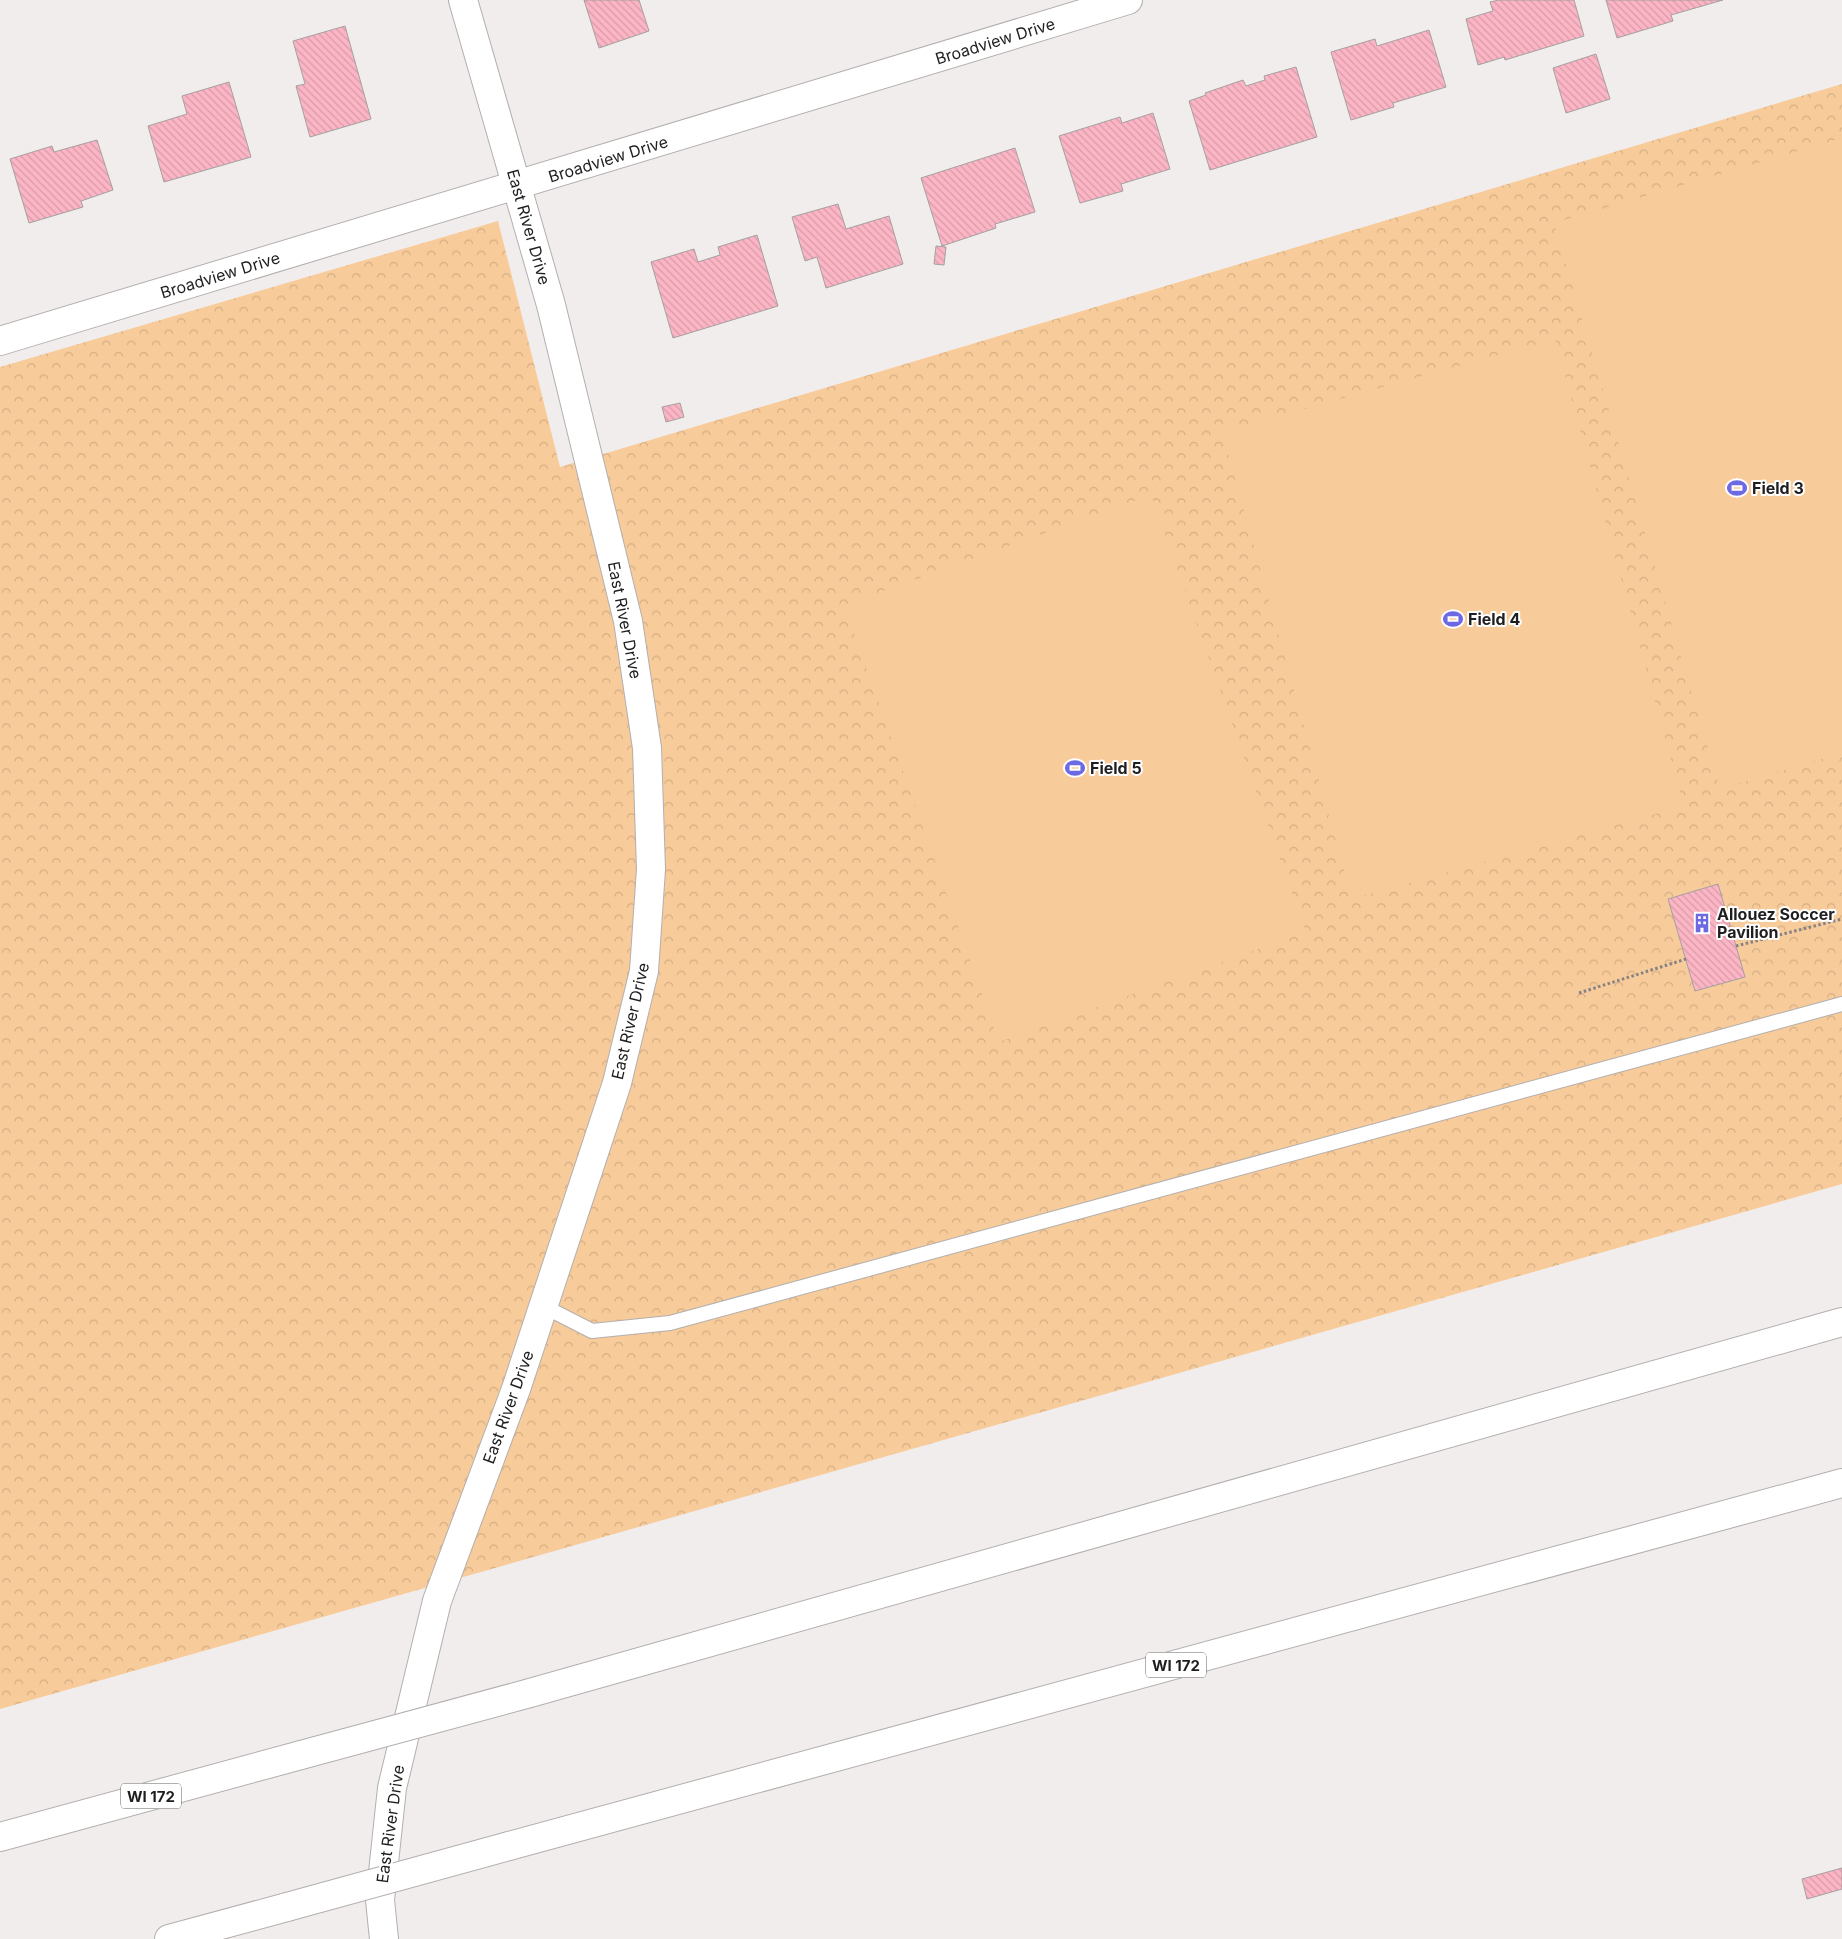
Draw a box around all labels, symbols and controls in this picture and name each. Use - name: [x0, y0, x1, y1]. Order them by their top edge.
- street label: Broadview Drive: [933, 13, 1057, 69]
- street label: Broadview Drive: [546, 131, 670, 187]
- street label: East River Drive: [503, 167, 555, 287]
- street label: Broadview Drive: [158, 247, 282, 303]
- sports icon: Field 3: [1726, 477, 1748, 499]
- place label: Field 3: [1752, 478, 1804, 498]
- street label: East River Drive: [604, 560, 646, 680]
- sports icon: Field 4: [1442, 608, 1464, 630]
- place label: Field 4: [1468, 609, 1520, 629]
- sports icon: Field 5: [1064, 757, 1086, 779]
- place label: Field 5: [1090, 758, 1142, 778]
- place label: Allouez Soccer Pavilion: [1717, 904, 1835, 942]
- building icon: Allouez Soccer Pavilion: [1691, 912, 1713, 934]
- street label: East River Drive: [607, 961, 653, 1081]
- street label: East River Drive: [478, 1348, 538, 1466]
- road number: WI 172: [1146, 1652, 1206, 1678]
- street label: East River Drive: [372, 1764, 408, 1884]
- road number: WI 172: [121, 1784, 181, 1808]

